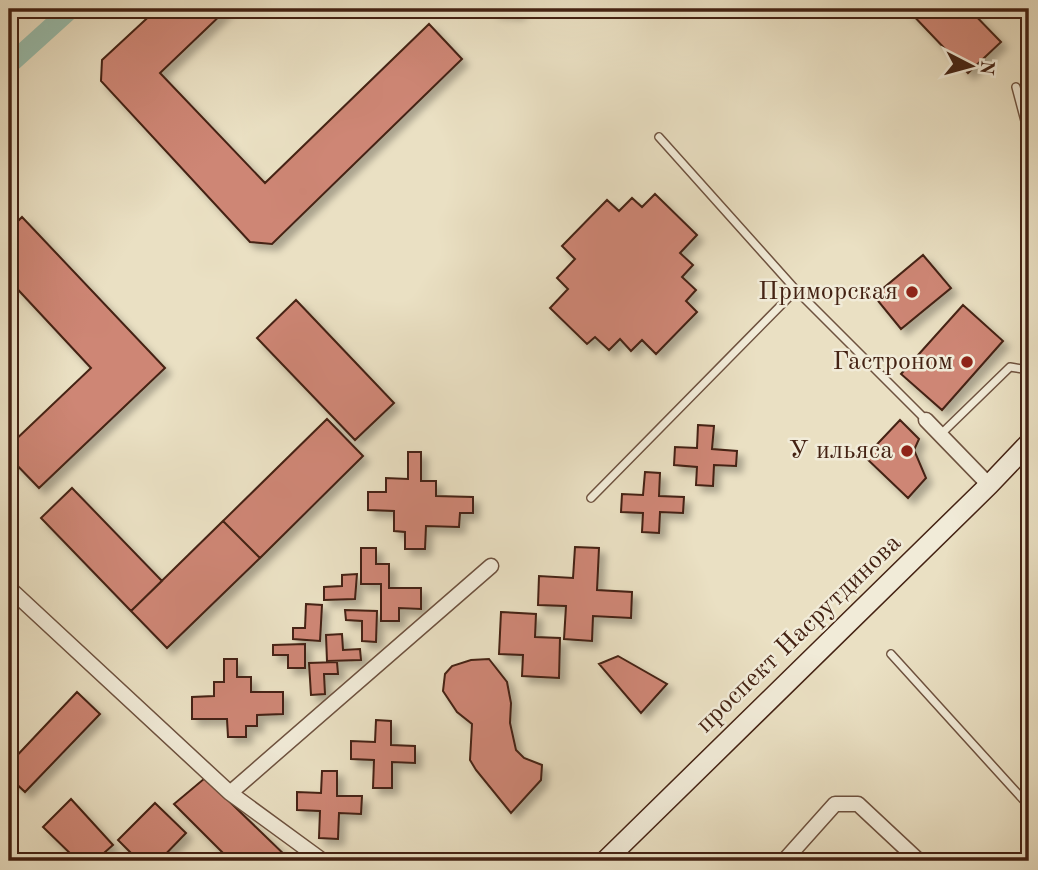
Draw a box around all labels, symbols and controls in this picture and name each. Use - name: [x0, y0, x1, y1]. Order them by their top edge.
- north arrow: [936, 32, 1006, 102]
- text: N: [975, 59, 996, 76]
- place label: Приморская: [758, 279, 898, 305]
- marker: Приморская: [904, 284, 920, 300]
- place label: Гастроном: [833, 349, 953, 375]
- marker: Гастроном: [959, 354, 975, 370]
- place label: У ильяса: [789, 438, 893, 464]
- marker: У ильяса: [899, 443, 915, 459]
- street label: проспект Насрутдинова: [692, 530, 907, 738]

